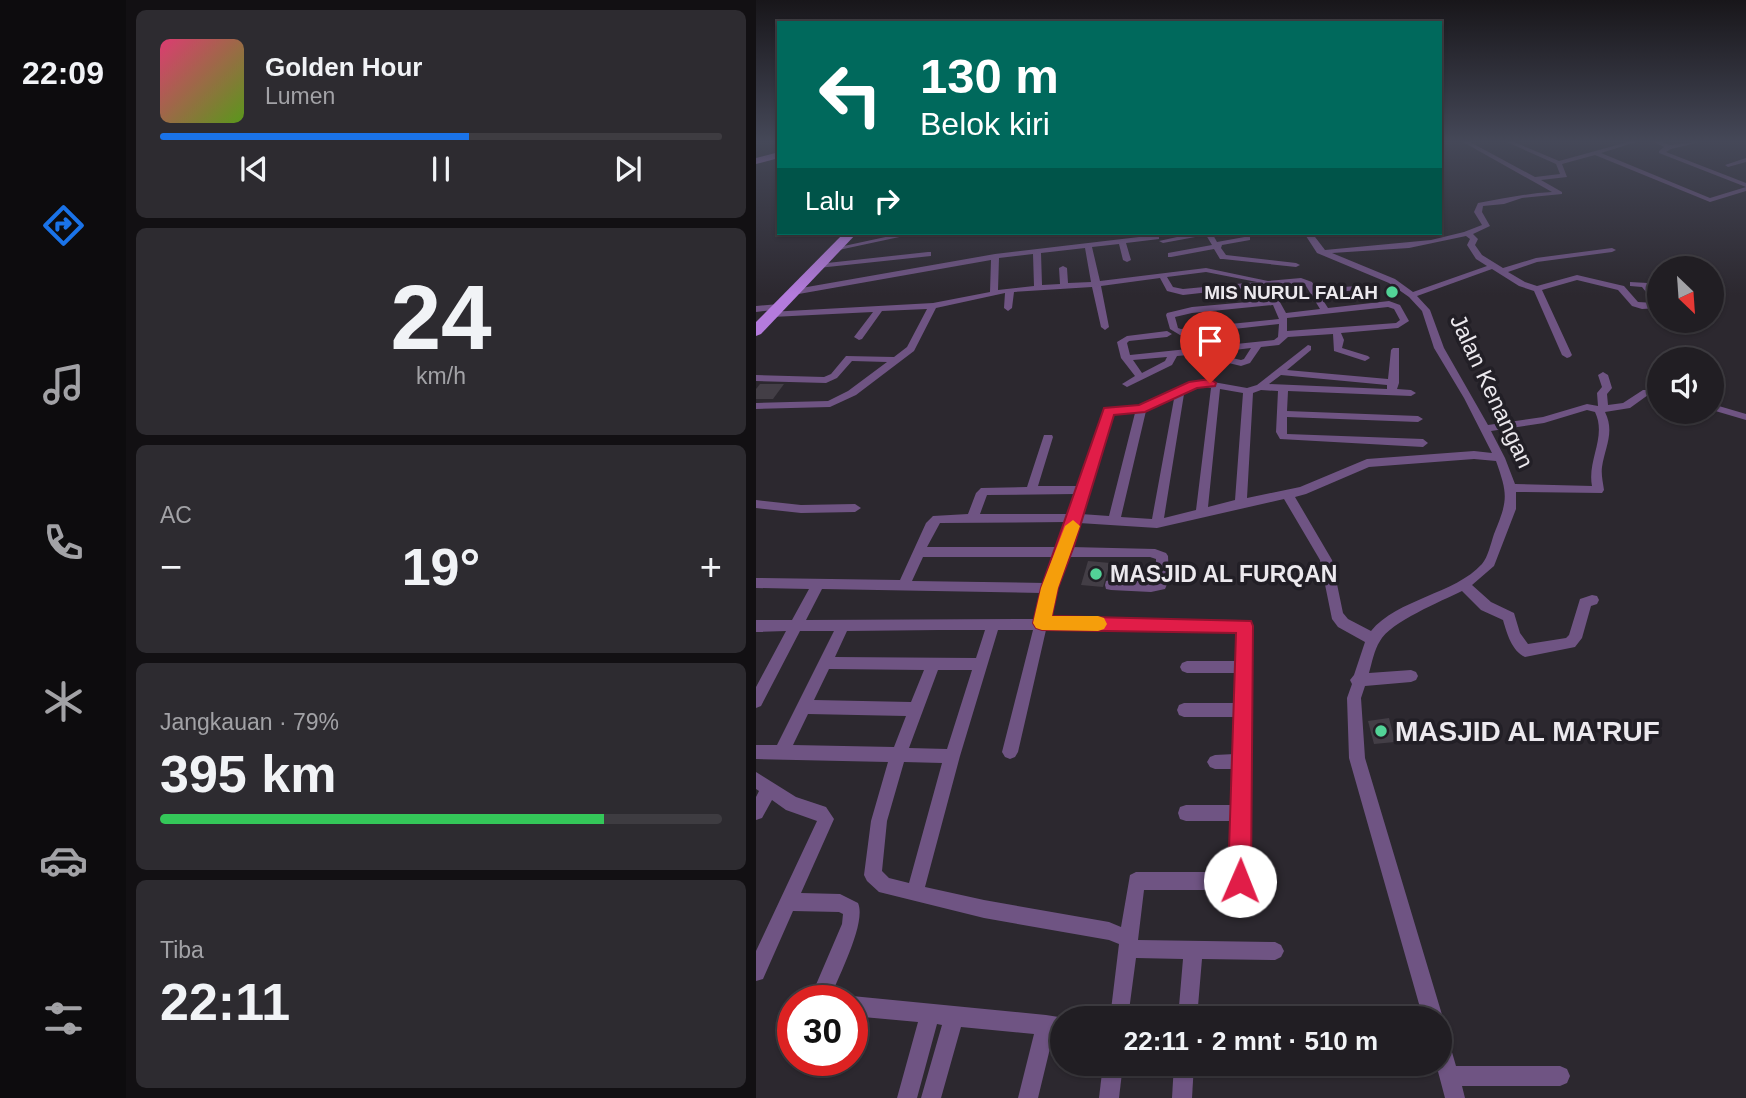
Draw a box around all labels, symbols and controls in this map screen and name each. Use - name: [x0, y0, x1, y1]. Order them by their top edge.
- icon: left: [805, 49, 896, 140]
- text: 130 m: [920, 49, 1059, 103]
- text: Golden Hour: [265, 52, 422, 82]
- text: 22:09: [22, 55, 104, 91]
- text: Lumen: [265, 83, 335, 109]
- text: Belok kiri: [920, 106, 1050, 142]
- icon: previous: [235, 150, 273, 188]
- icon: pause: [422, 150, 460, 188]
- icon: next: [609, 150, 647, 188]
- icon: right: [868, 182, 906, 220]
- text: Lalu: [805, 186, 854, 216]
- icon: directions: [39, 201, 88, 250]
- north arrow: [1647, 256, 1724, 332]
- map controls: [1647, 256, 1724, 424]
- text: 24: [390, 267, 492, 368]
- place label: MIS NURUL FALAH: [1204, 282, 1378, 303]
- marker: MIS NURUL FALAH: [1384, 284, 1400, 300]
- street label: Jalan Kenangan: [1445, 310, 1539, 472]
- pin: [1180, 311, 1240, 383]
- icon: arrive: [1191, 322, 1229, 360]
- button: sound: [1647, 347, 1724, 424]
- icon: music: [39, 360, 88, 409]
- text: km/h: [416, 363, 466, 389]
- text: AC: [160, 502, 192, 528]
- icon: phone: [39, 518, 88, 567]
- text: 19°: [402, 538, 480, 596]
- text: −: [160, 546, 182, 588]
- text: +: [700, 546, 722, 588]
- place label: MASJID AL FURQAN: [1110, 561, 1337, 587]
- marker: MASJID AL FURQAN: [1088, 566, 1104, 582]
- icon: climate: [39, 677, 88, 726]
- text: Jangkauan · 79%: [160, 709, 339, 735]
- place label: MASJID AL MA'RUF: [1395, 716, 1660, 747]
- marker: MASJID AL MA'RUF: [1373, 723, 1389, 739]
- text: 395 km: [160, 745, 336, 803]
- icon: car: [39, 836, 88, 885]
- position arrow: [1203, 844, 1277, 918]
- text: Tiba: [160, 937, 204, 963]
- text: 22:11: [160, 973, 290, 1031]
- speed limit sign: 30: [777, 985, 868, 1076]
- icon: filters: [39, 994, 88, 1043]
- text: 22:11 · 2 mnt · 510 m: [1124, 1026, 1378, 1056]

